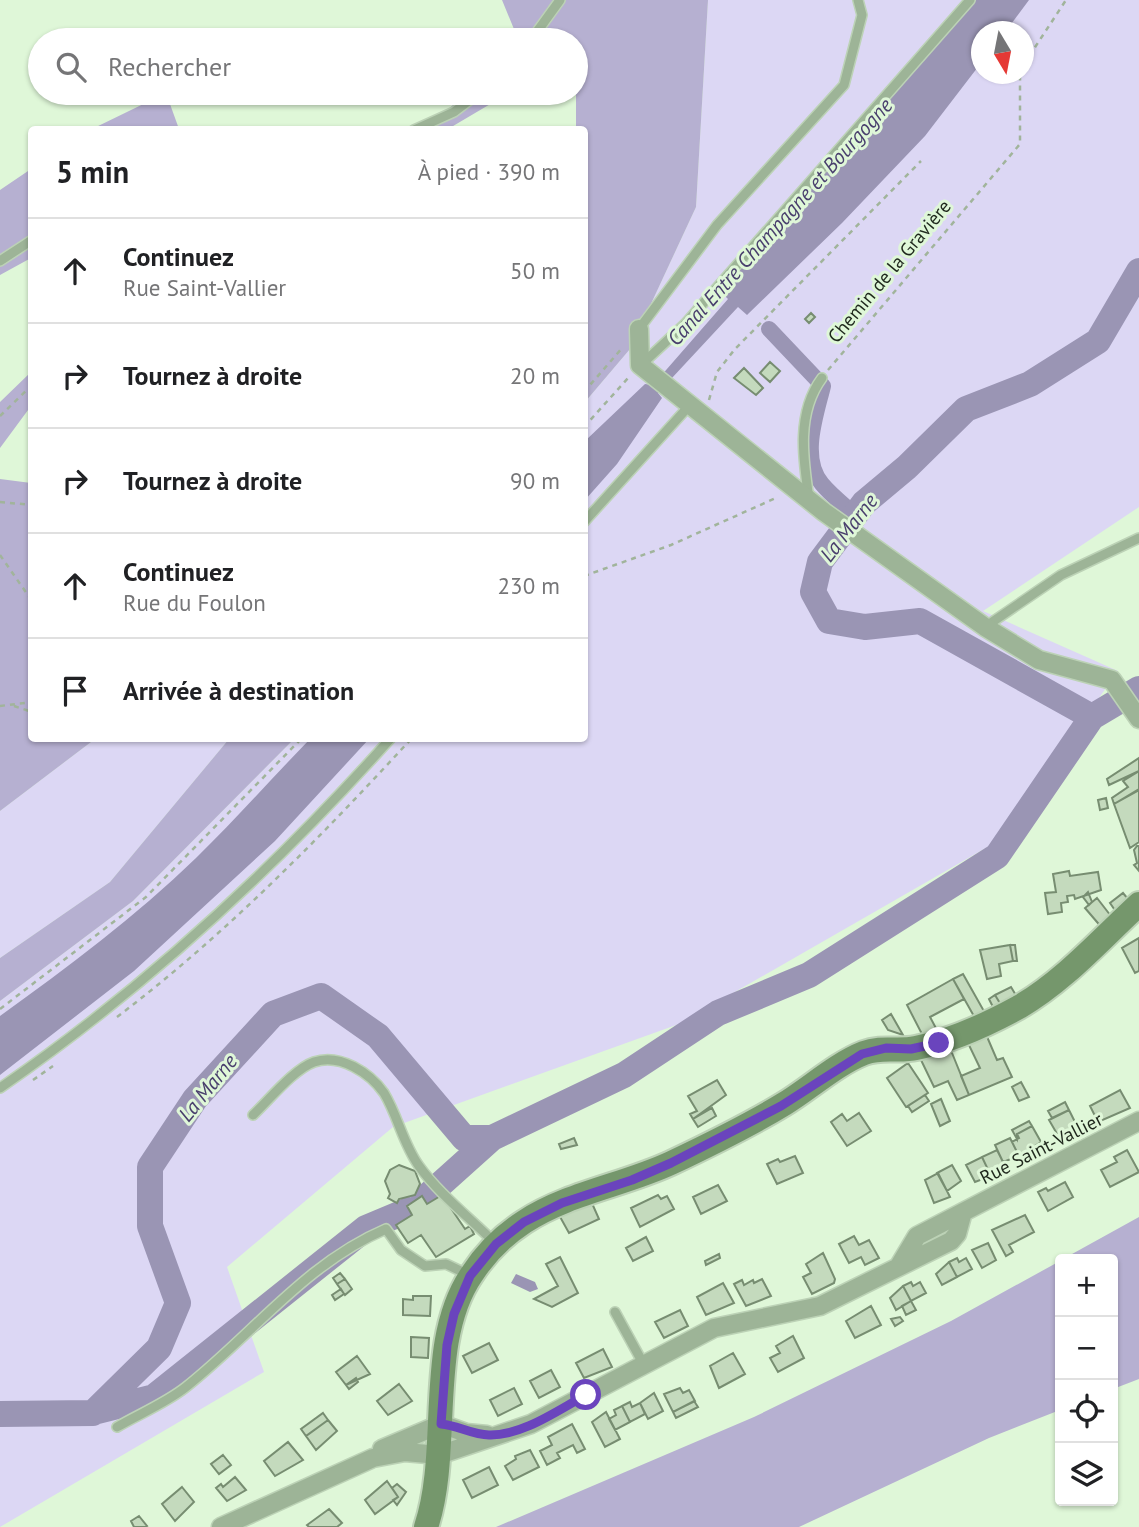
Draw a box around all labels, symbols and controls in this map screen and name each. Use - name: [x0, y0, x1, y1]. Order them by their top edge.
- north arrow: [971, 21, 1034, 84]
- search box: [28, 28, 588, 105]
- icon: search: [52, 48, 90, 86]
- text: Rechercher: [108, 50, 231, 83]
- water label: Canal Entre Champagne et Bourgogne: [661, 92, 898, 351]
- text: 5 min: [56, 152, 129, 191]
- text: À pied · 390 m: [418, 157, 560, 186]
- street label: Chemin de la Gravière: [822, 195, 956, 347]
- text: Continuez: [123, 240, 234, 273]
- icon: ahead: [56, 252, 94, 290]
- text: 50 m: [510, 256, 560, 285]
- text: Rue Saint-Vallier: [123, 273, 286, 302]
- icon: right: [56, 357, 94, 395]
- text: Tournez à droite: [123, 359, 302, 392]
- text: 20 m: [510, 361, 560, 390]
- icon: right: [56, 462, 94, 500]
- text: Tournez à droite: [123, 464, 302, 497]
- text: 90 m: [510, 466, 560, 495]
- water label: La Marne: [814, 488, 884, 567]
- text: Continuez: [123, 555, 234, 588]
- icon: ahead: [56, 567, 94, 605]
- text: 230 m: [498, 571, 560, 600]
- text: Rue du Foulon: [123, 588, 266, 617]
- icon: arrive: [56, 672, 94, 710]
- text: Arrivée à destination: [123, 674, 354, 707]
- route end: [923, 1027, 954, 1058]
- water label: La Marne: [172, 1048, 243, 1127]
- street label: Rue Saint-Vallier: [976, 1106, 1107, 1189]
- map controls: [1055, 1254, 1118, 1506]
- button: +: [1055, 1254, 1118, 1317]
- button: −: [1055, 1317, 1118, 1380]
- route start: [570, 1379, 601, 1410]
- button: locate: [1055, 1380, 1118, 1443]
- button: layers: [1055, 1443, 1118, 1506]

